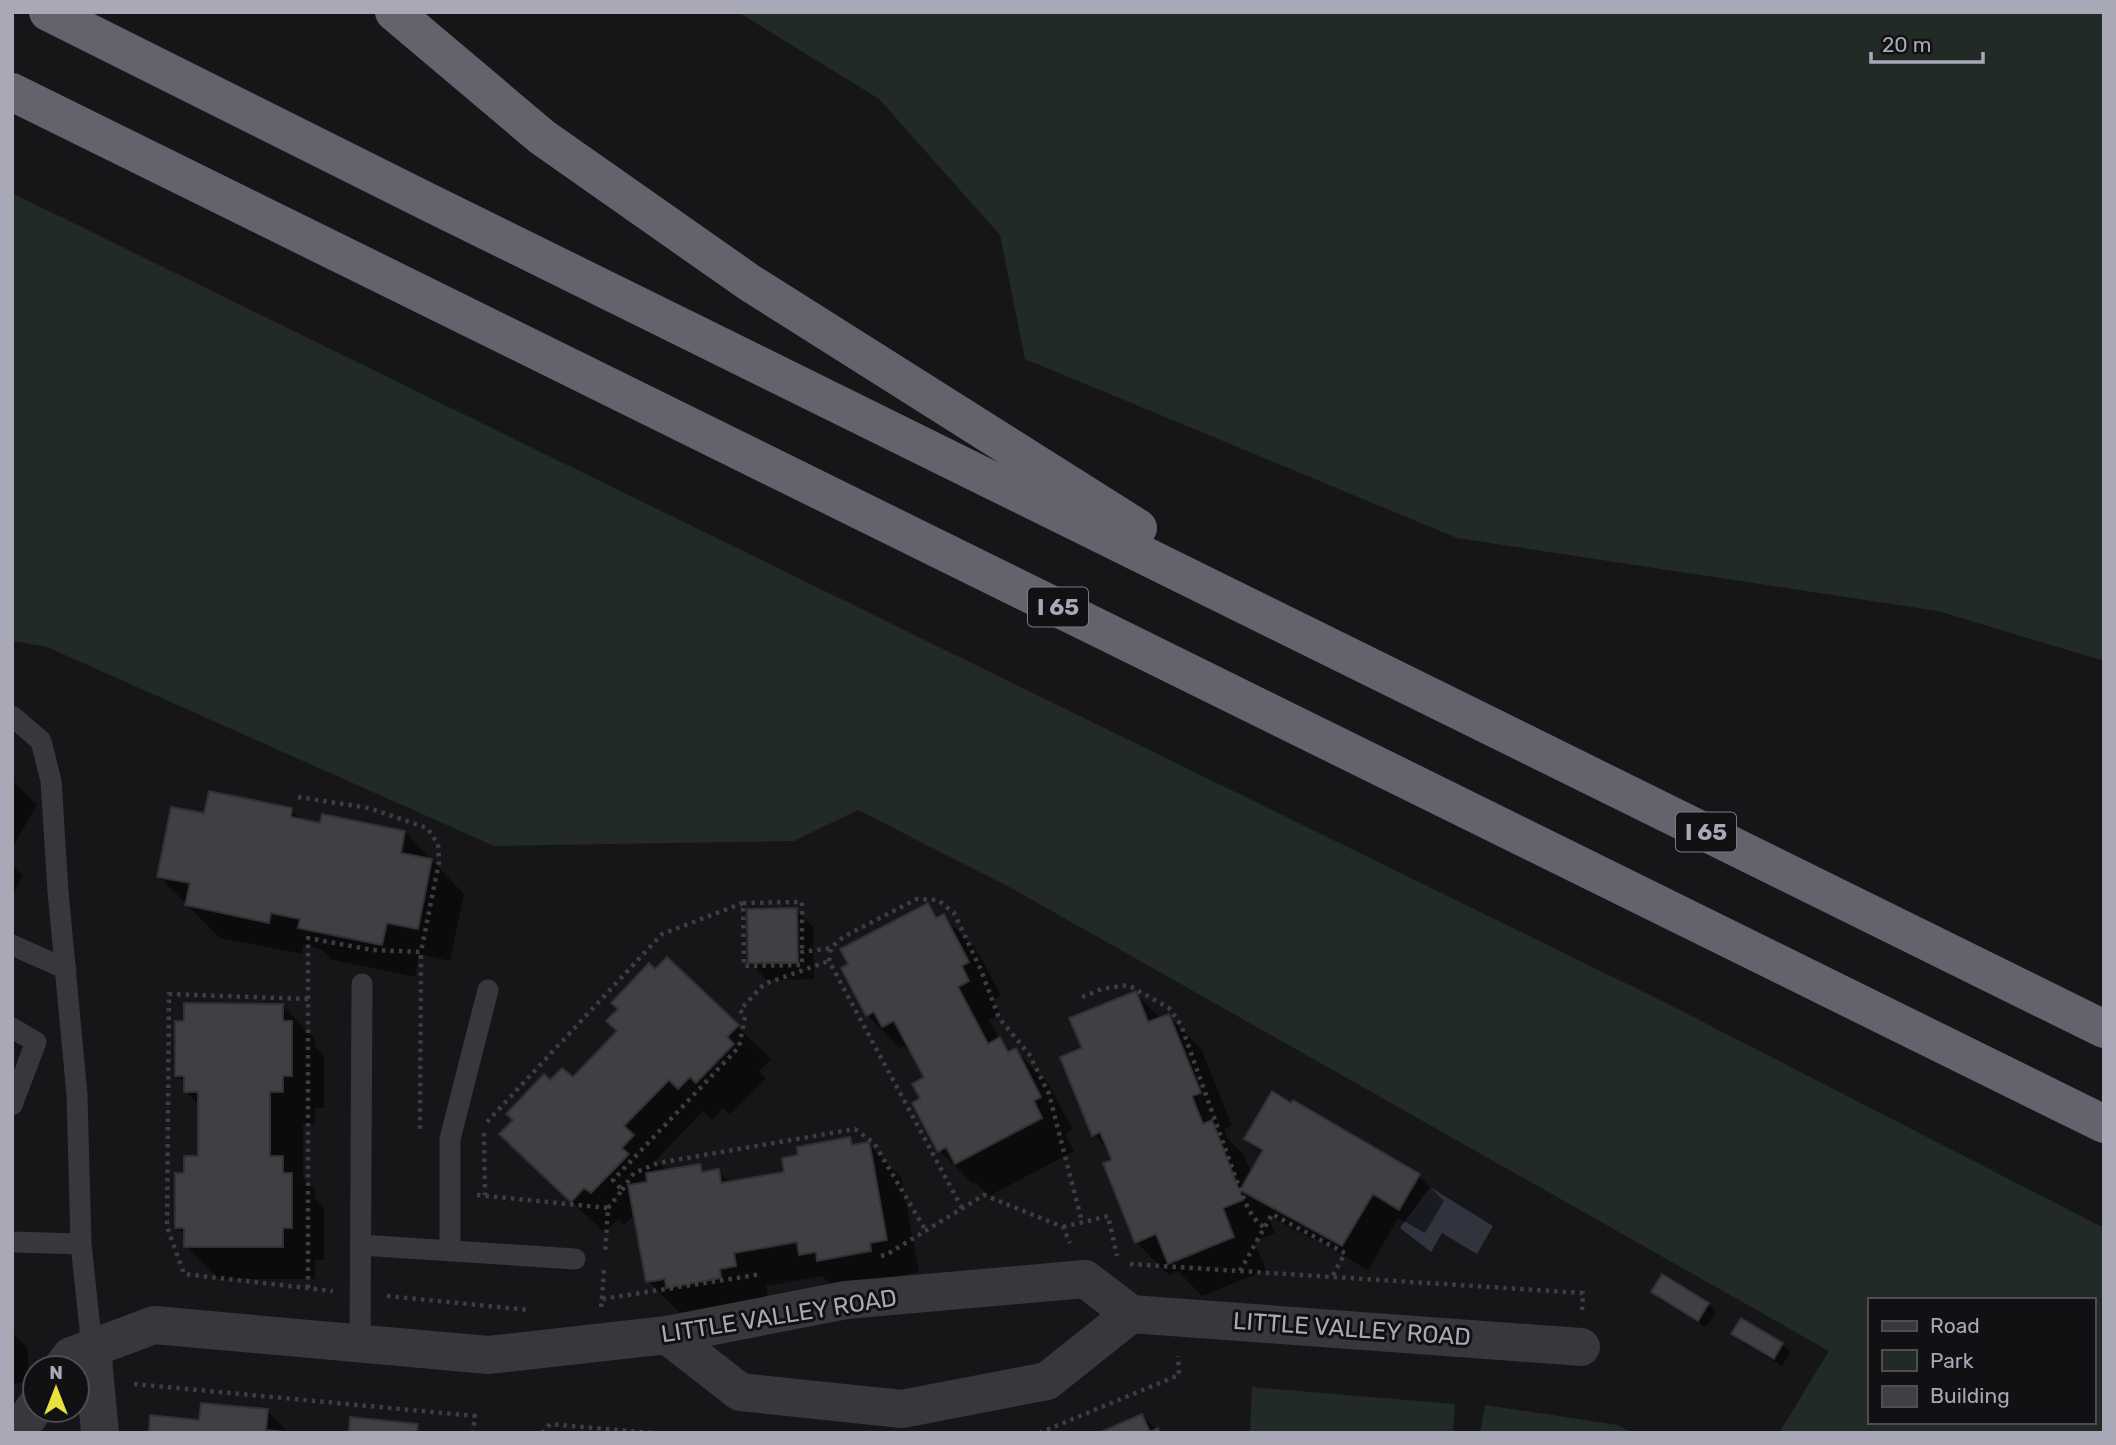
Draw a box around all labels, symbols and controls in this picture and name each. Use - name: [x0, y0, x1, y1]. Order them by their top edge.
- scale bar: [1871, 21, 1983, 65]
- text: 20 m: [1882, 32, 1931, 57]
- road number: I 65: [1028, 587, 1088, 626]
- road number: I 65: [1676, 812, 1736, 852]
- street label: LITTLE VALLEY ROAD: [659, 1284, 899, 1348]
- legend: [1868, 1298, 2095, 1424]
- street label: LITTLE VALLEY ROAD: [1232, 1307, 1472, 1351]
- text: Road: [1930, 1313, 1980, 1338]
- text: Park: [1930, 1348, 1974, 1373]
- north arrow: [21, 1354, 91, 1424]
- text: N: [49, 1361, 63, 1384]
- text: Building: [1930, 1383, 2010, 1408]

